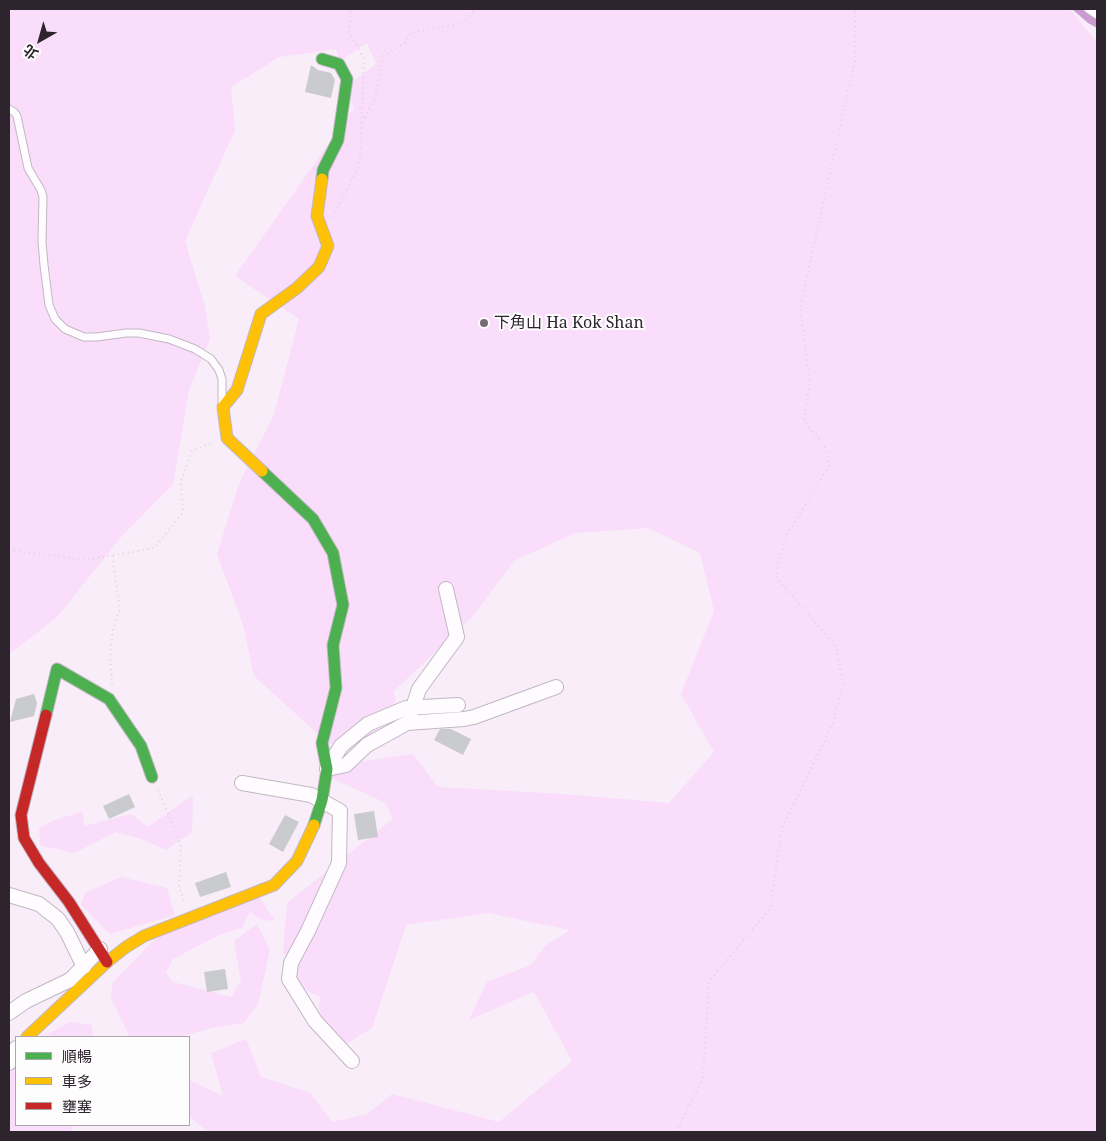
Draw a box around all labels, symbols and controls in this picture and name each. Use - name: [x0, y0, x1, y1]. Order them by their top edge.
- north arrow: [15, 15, 65, 65]
- text: 北: [19, 40, 42, 64]
- place label: 下角山 Ha Kok Shan: [494, 313, 644, 333]
- marker: 下角山 Ha Kok Shan: [478, 317, 490, 329]
- legend: [15, 1036, 190, 1126]
- text: 順暢: [62, 1046, 92, 1066]
- text: 車多: [62, 1071, 92, 1091]
- text: 壅塞: [62, 1096, 92, 1116]

